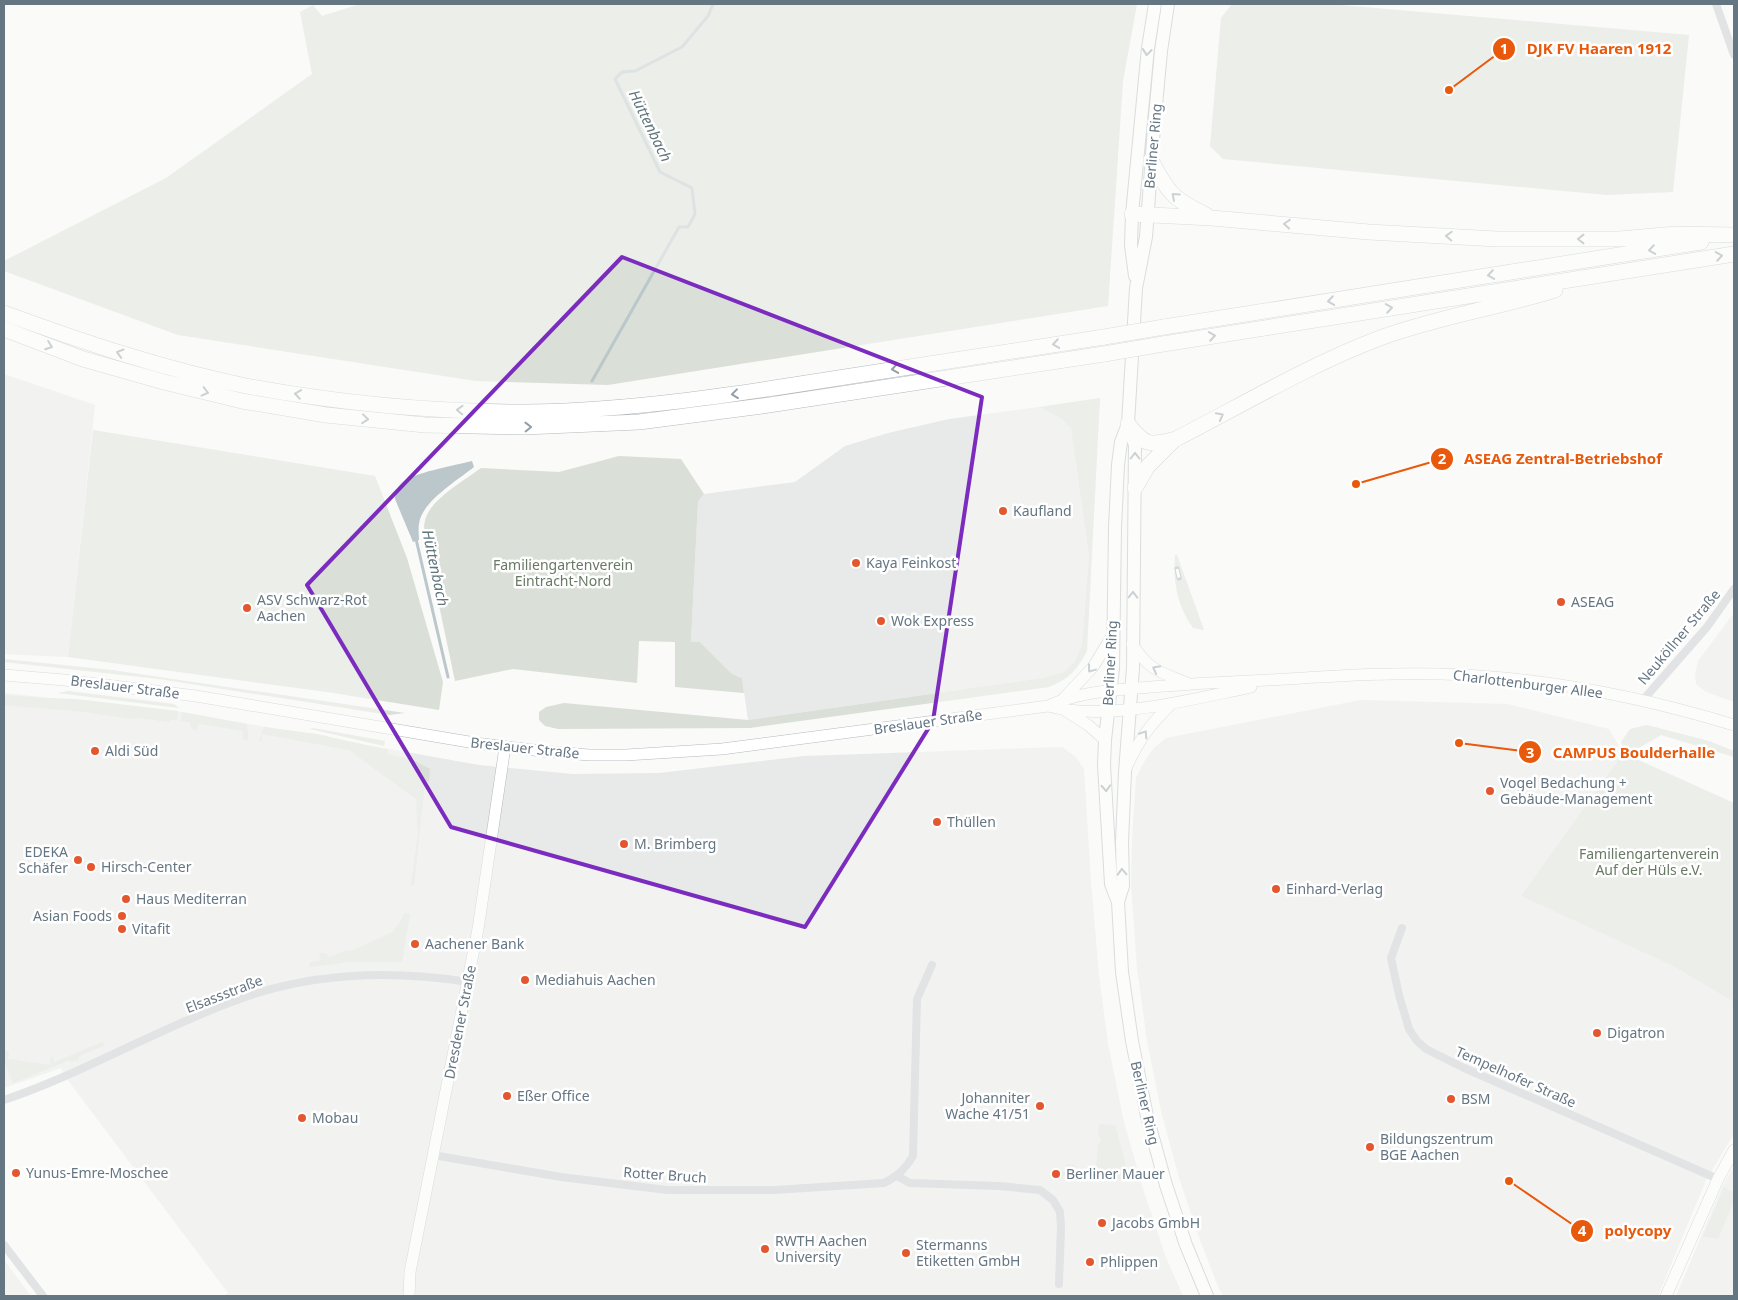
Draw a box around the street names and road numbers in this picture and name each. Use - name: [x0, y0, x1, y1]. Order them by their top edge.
- street label: Berliner Ring: [1139, 103, 1166, 189]
- street label: Neuköllner Straße: [1633, 585, 1724, 688]
- street label: Berliner Ring: [1098, 620, 1121, 706]
- street label: Charlottenburger Allee: [1452, 665, 1604, 702]
- street label: Breslauer Straße: [70, 670, 181, 703]
- street label: Breslauer Straße: [872, 704, 984, 739]
- street label: Breslauer Straße: [470, 732, 581, 763]
- street label: Dresdener Straße: [439, 963, 480, 1080]
- street label: Elsassstraße: [183, 970, 265, 1017]
- street label: Tempelhofer Straße: [1453, 1041, 1580, 1112]
- street label: Berliner Ring: [1127, 1059, 1164, 1147]
- street label: Rotter Bruch: [623, 1162, 707, 1187]

